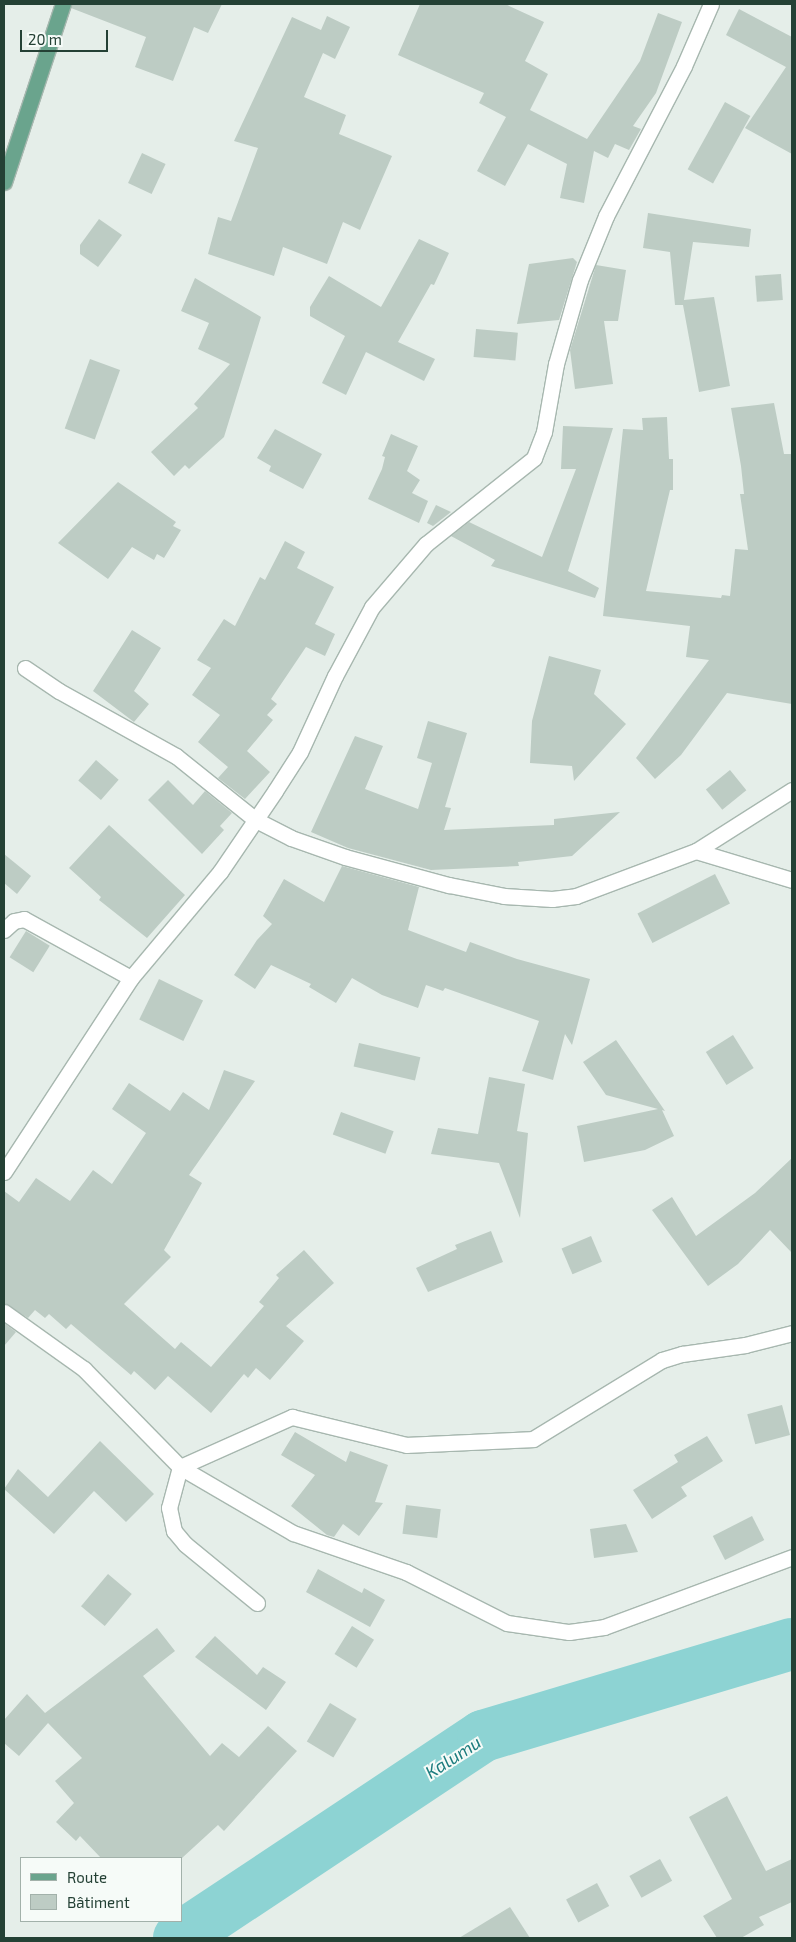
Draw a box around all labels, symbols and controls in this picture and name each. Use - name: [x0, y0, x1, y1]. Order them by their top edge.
- scale bar: [22, 20, 110, 52]
- text: 20 m: [28, 30, 62, 48]
- water label: Kalumu: [421, 1731, 485, 1783]
- legend: [20, 1857, 182, 1922]
- text: Route: [67, 1868, 107, 1886]
- text: Bâtiment: [67, 1893, 130, 1911]

